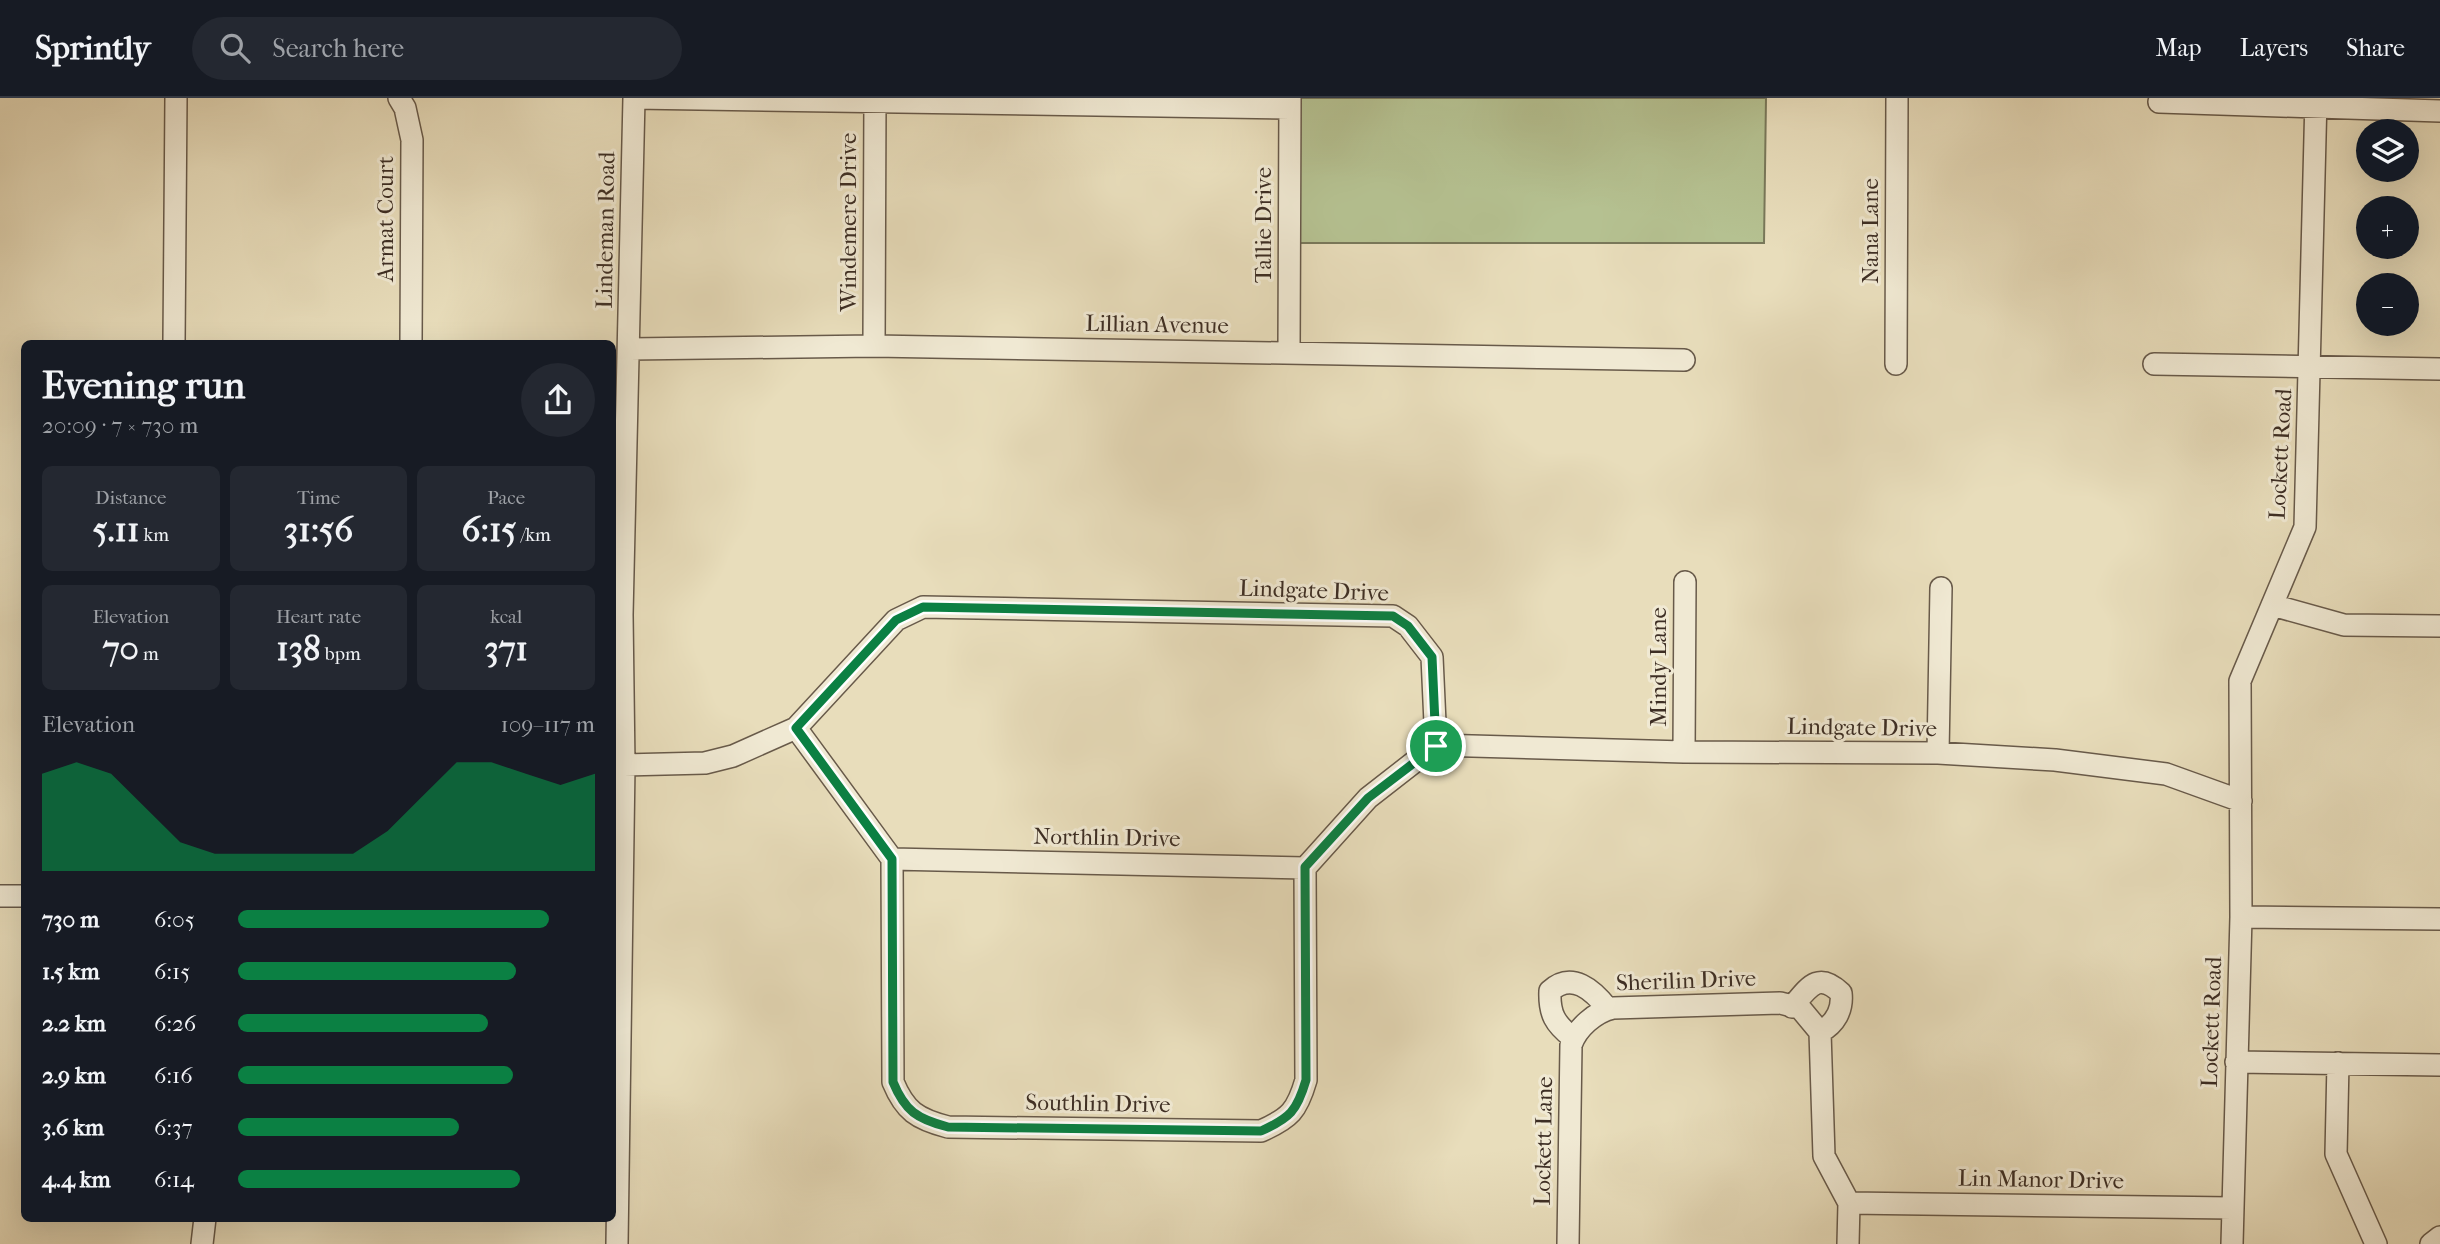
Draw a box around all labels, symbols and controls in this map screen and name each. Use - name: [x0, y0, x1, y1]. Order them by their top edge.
- search box: [192, 17, 682, 80]
- text: Sprintly: [35, 29, 150, 68]
- icon: search: [216, 29, 254, 67]
- text: Search here: [272, 33, 404, 64]
- text: Map: [2156, 34, 2202, 62]
- text: Layers: [2240, 34, 2308, 62]
- text: Share: [2346, 34, 2405, 62]
- map controls: [2356, 119, 2419, 336]
- button: layers: [2356, 119, 2419, 182]
- street label: Windemere Drive: [835, 133, 862, 312]
- street label: Lindeman Road: [591, 151, 620, 309]
- street label: Armat Court: [372, 156, 399, 283]
- street label: Tallie Drive: [1250, 167, 1277, 283]
- street label: Nana Lane: [1857, 178, 1884, 284]
- button: +: [2356, 196, 2419, 259]
- button: −: [2356, 273, 2419, 336]
- street label: Lillian Avenue: [1085, 310, 1229, 339]
- text: Evening run: [42, 363, 245, 408]
- button: share: [521, 363, 595, 437]
- street label: Lockett Road: [2264, 387, 2297, 520]
- text: 20:09 · 7 × 730 m: [42, 412, 199, 439]
- text: Distance: [95, 487, 167, 509]
- text: Time: [297, 487, 340, 509]
- text: Pace: [487, 487, 525, 509]
- text: 5.11: [93, 509, 139, 550]
- text: 31:56: [284, 509, 353, 550]
- text: 6:15: [462, 509, 516, 550]
- text: km: [139, 524, 169, 546]
- text: /km: [516, 524, 551, 546]
- street label: Lindgate Drive: [1239, 574, 1389, 607]
- text: Elevation: [92, 606, 169, 628]
- text: Heart rate: [276, 606, 361, 628]
- text: kcal: [490, 606, 522, 628]
- street label: Mindy Lane: [1645, 607, 1672, 727]
- text: 70: [103, 628, 139, 669]
- text: 138: [276, 628, 321, 669]
- text: 371: [484, 628, 528, 669]
- text: m: [139, 643, 159, 665]
- text: bpm: [321, 643, 361, 665]
- text: Elevation: [42, 711, 135, 738]
- text: 109–117 m: [501, 711, 595, 738]
- street label: Lindgate Drive: [1787, 713, 1937, 742]
- pin: [1406, 716, 1466, 776]
- icon: arrive: [1417, 727, 1455, 765]
- street label: Northlin Drive: [1033, 823, 1181, 852]
- text: 730 m: [42, 906, 99, 933]
- text: 6:05: [154, 906, 195, 933]
- street label: Lockett Road: [2196, 956, 2227, 1088]
- text: 1.5 km: [42, 958, 100, 985]
- text: 6:15: [154, 958, 190, 985]
- street label: Sherilin Drive: [1615, 965, 1757, 996]
- text: 2.2 km: [42, 1010, 106, 1037]
- text: 6:26: [154, 1010, 196, 1037]
- text: 2.9 km: [42, 1062, 106, 1089]
- text: 6:16: [154, 1062, 193, 1089]
- street label: Lockett Lane: [1529, 1076, 1558, 1206]
- street label: Southlin Drive: [1025, 1089, 1171, 1118]
- text: 3.6 km: [42, 1114, 104, 1141]
- text: 6:37: [154, 1114, 193, 1141]
- street label: Lin Manor Drive: [1958, 1165, 2124, 1194]
- text: 4.4 km: [42, 1166, 111, 1193]
- text: 6:14: [154, 1166, 194, 1193]

